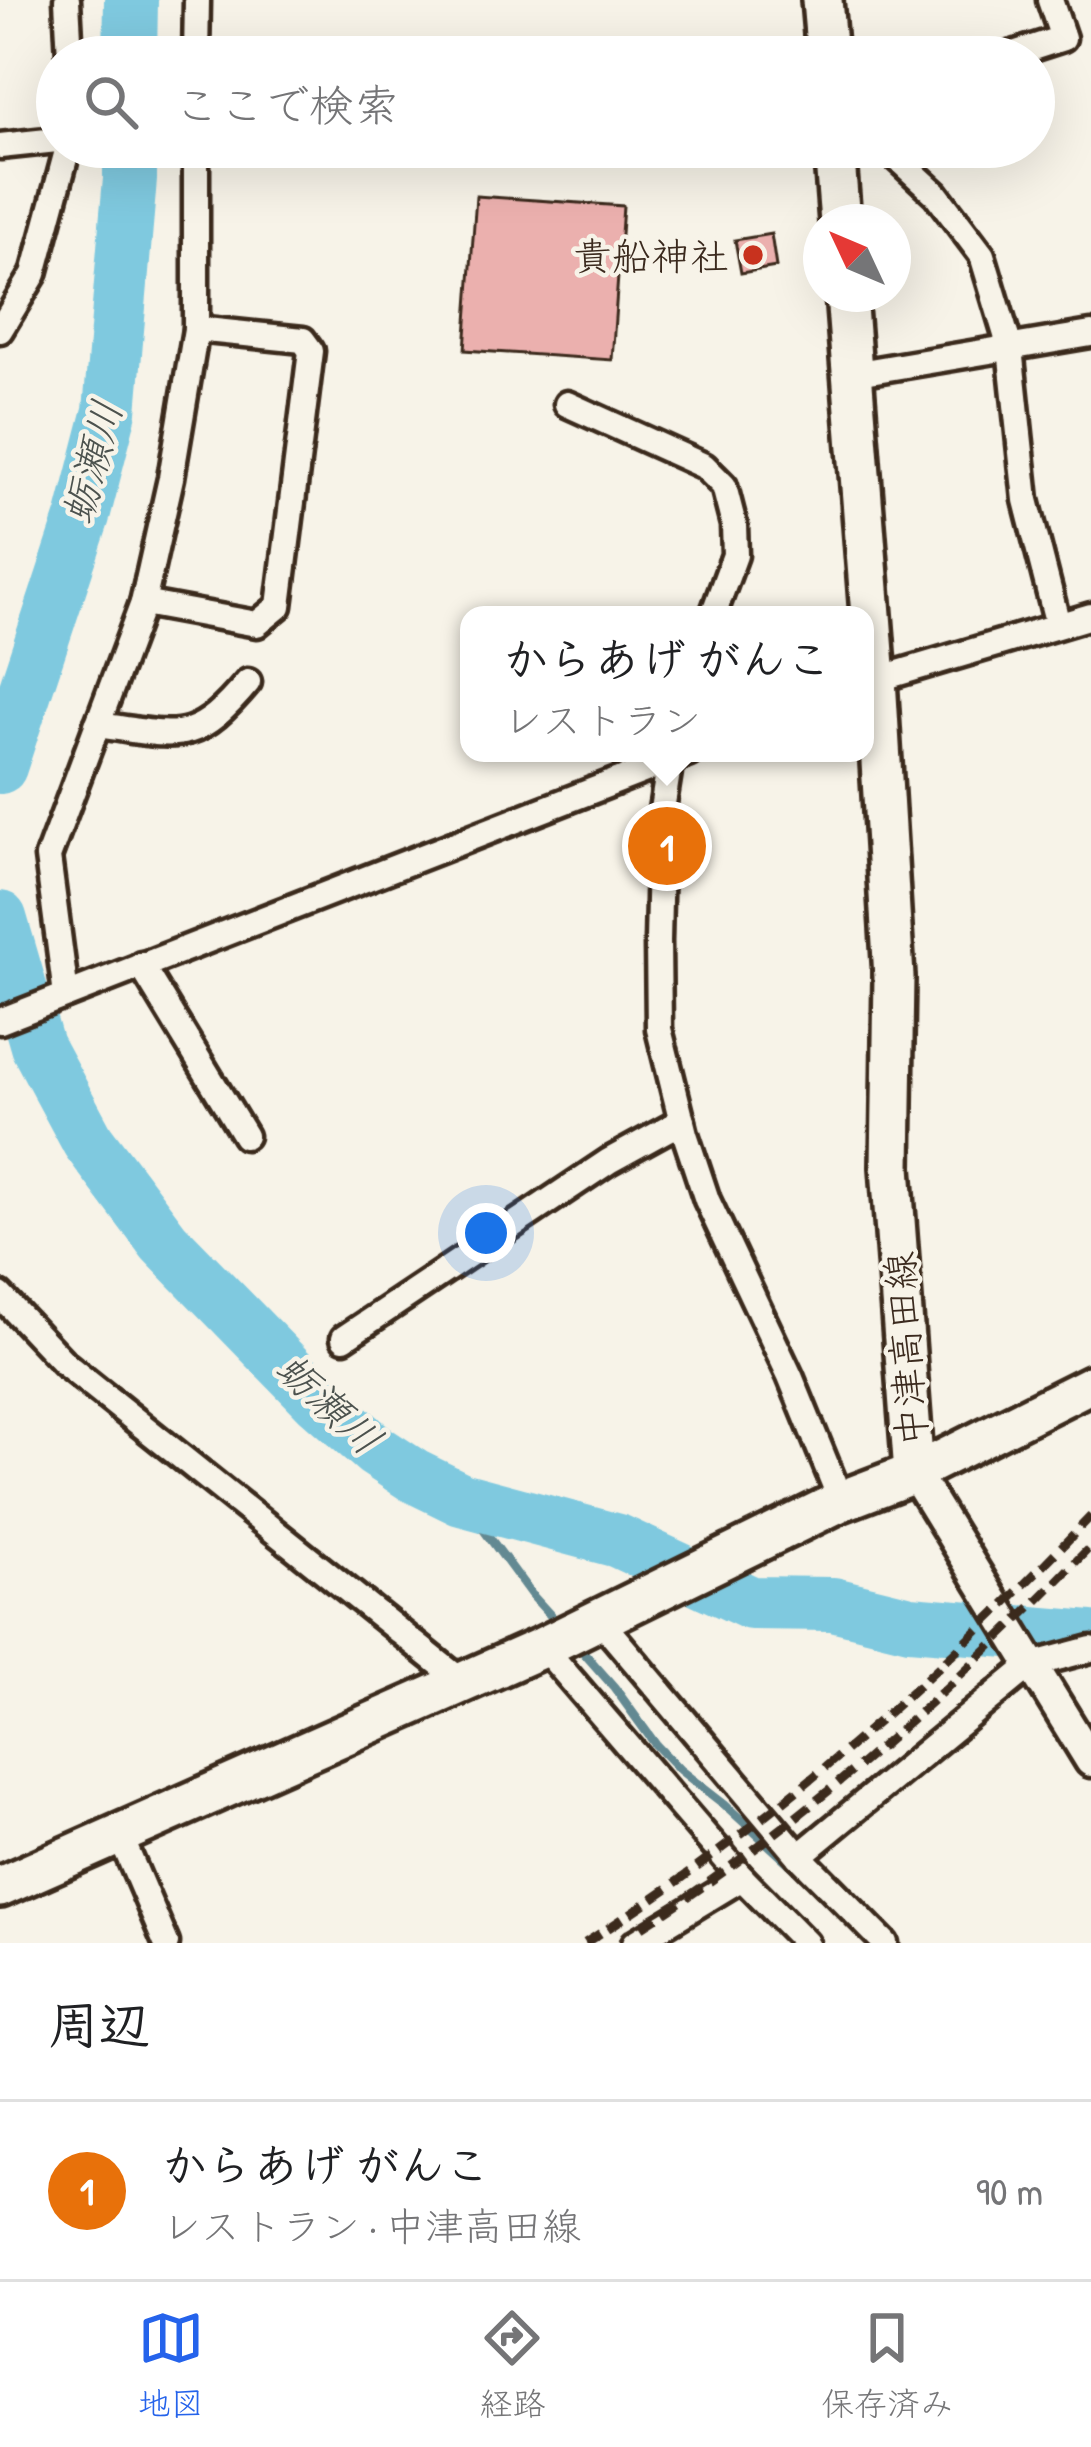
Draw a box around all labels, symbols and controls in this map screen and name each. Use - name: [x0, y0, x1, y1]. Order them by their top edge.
- search box: [36, 36, 1055, 168]
- icon: search: [78, 69, 144, 135]
- text: ここで検索: [174, 74, 399, 135]
- north arrow: [803, 204, 911, 312]
- place label: 貴船神社: [573, 229, 729, 282]
- marker: 貴船神社: [740, 242, 766, 268]
- water label: 蛎瀬川: [47, 394, 135, 530]
- popup: [460, 606, 874, 762]
- text: からあげ がんこ: [503, 628, 831, 689]
- text: レストラン: [503, 693, 701, 746]
- pin: 1: [628, 801, 706, 891]
- your location: [456, 1203, 516, 1263]
- street label: 中津高田線: [872, 1250, 938, 1448]
- water label: 蛎瀬川: [264, 1339, 396, 1467]
- text: 周辺: [48, 1990, 150, 2059]
- text: からあげ がんこ: [162, 2134, 490, 2195]
- text: 1: [80, 2164, 94, 2217]
- text: 90 m: [976, 2164, 1043, 2217]
- text: レストラン · 中津高田線: [162, 2199, 581, 2252]
- tab: 地図: [138, 2305, 204, 2425]
- tab: 経路: [479, 2305, 545, 2425]
- tab: 保存済み: [821, 2305, 953, 2425]

